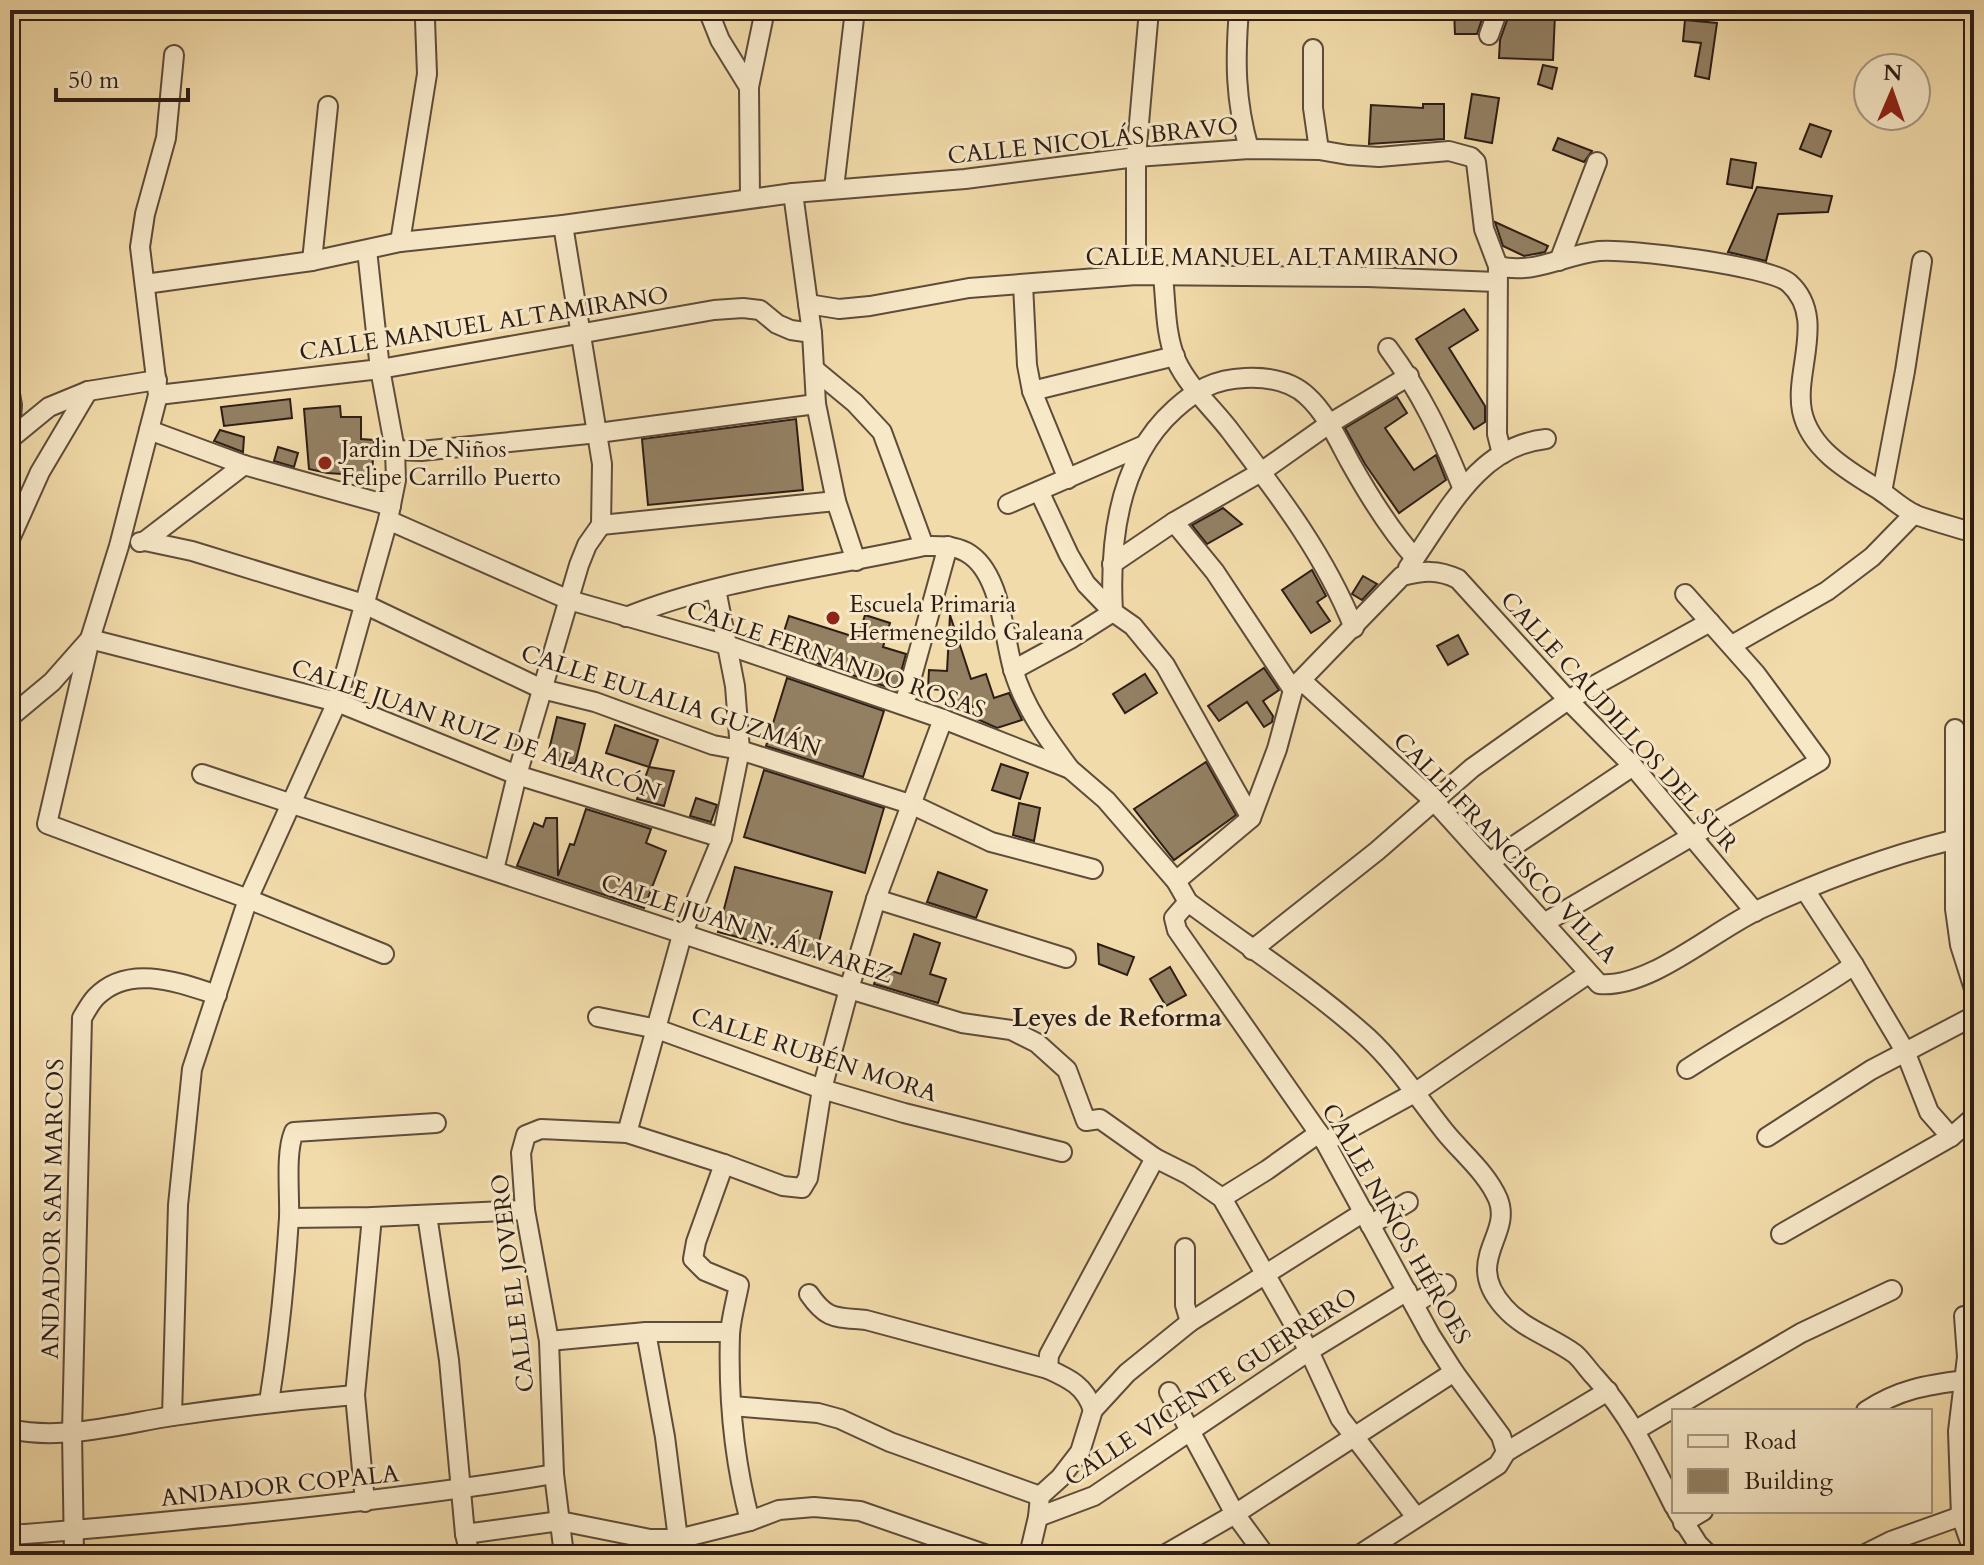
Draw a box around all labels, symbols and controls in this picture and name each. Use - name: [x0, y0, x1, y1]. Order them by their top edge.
- scale bar: [56, 52, 188, 102]
- north arrow: [1852, 52, 1932, 132]
- text: N: [1883, 58, 1903, 88]
- text: 50 m: [68, 64, 120, 97]
- street label: CALLE NICOLÁS BRAVO: [946, 109, 1240, 173]
- street label: CALLE MANUEL ALTAMIRANO: [1085, 241, 1459, 274]
- street label: CALLE MANUEL ALTAMIRANO: [297, 279, 671, 369]
- place label: Jardin De Niños Felipe Carrillo Puerto: [338, 433, 561, 494]
- marker: Jardin De Niños Felipe Carrillo Puerto: [316, 454, 334, 472]
- street label: CALLE CAUDILLOS DEL SUR: [1493, 585, 1745, 860]
- place label: Escuela Primaria Hermenegildo Galeana: [849, 588, 1084, 649]
- street label: CALLE FERNANDO ROSAS: [682, 593, 990, 727]
- marker: Escuela Primaria Hermenegildo Galeana: [824, 609, 842, 627]
- street label: CALLE EULALIA GUZMÁN: [517, 637, 826, 765]
- street label: CALLE JUAN RUIZ DE ALARCÓN: [287, 651, 666, 809]
- street label: CALLE FRANCISCO VILLA: [1386, 725, 1625, 971]
- street label: CALLE JUAN N. ÁLVAREZ: [597, 866, 897, 992]
- street label: CALLE RUBÉN MORA: [687, 1000, 942, 1111]
- district label: Leyes de Reforma: [1012, 1000, 1222, 1035]
- street label: ANDADOR SAN MARCOS: [34, 1058, 72, 1360]
- street label: CALLE NIÑOS HÉROES: [1313, 1097, 1479, 1351]
- street label: CALLE EL JOVERO: [483, 1172, 543, 1394]
- street label: CALLE VICENTE GUERRERO: [1058, 1280, 1364, 1494]
- legend: [1672, 1409, 1932, 1513]
- text: Road: [1744, 1425, 1797, 1458]
- street label: ANDADOR COPALA: [159, 1457, 402, 1515]
- text: Building: [1744, 1465, 1834, 1498]

